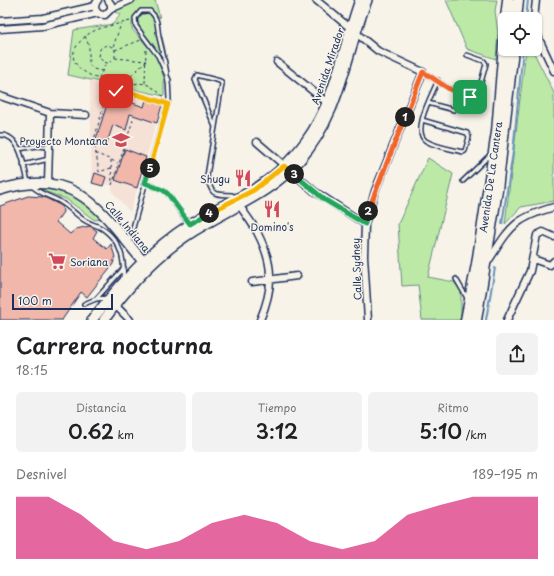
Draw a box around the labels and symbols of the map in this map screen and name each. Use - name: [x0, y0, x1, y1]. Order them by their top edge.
- street label: Avenida Mirador: [307, 25, 347, 107]
- pin: [99, 74, 133, 108]
- pin: [453, 80, 487, 114]
- pin: 1: [395, 107, 415, 127]
- street label: Avenida De La Cantera: [475, 120, 505, 233]
- school or university icon: Proyecto Montana: [111, 130, 131, 150]
- place label: Proyecto Montana: [20, 133, 109, 149]
- pin: 5: [140, 158, 160, 178]
- pin: 3: [284, 164, 304, 184]
- restaurant icon: Shugu: [233, 168, 253, 188]
- place label: Shugu: [200, 171, 230, 186]
- street label: Calle Indiana: [102, 197, 155, 256]
- restaurant icon: Domino's: [262, 199, 282, 219]
- pin: 2: [358, 201, 378, 221]
- pin: 4: [199, 203, 219, 223]
- place label: Domino's: [251, 219, 294, 234]
- street label: Calle Sydney: [347, 237, 366, 300]
- supermarket icon: Soriana: [47, 251, 67, 271]
- place label: Soriana: [70, 254, 109, 269]
- scale bar: [12, 292, 113, 311]

